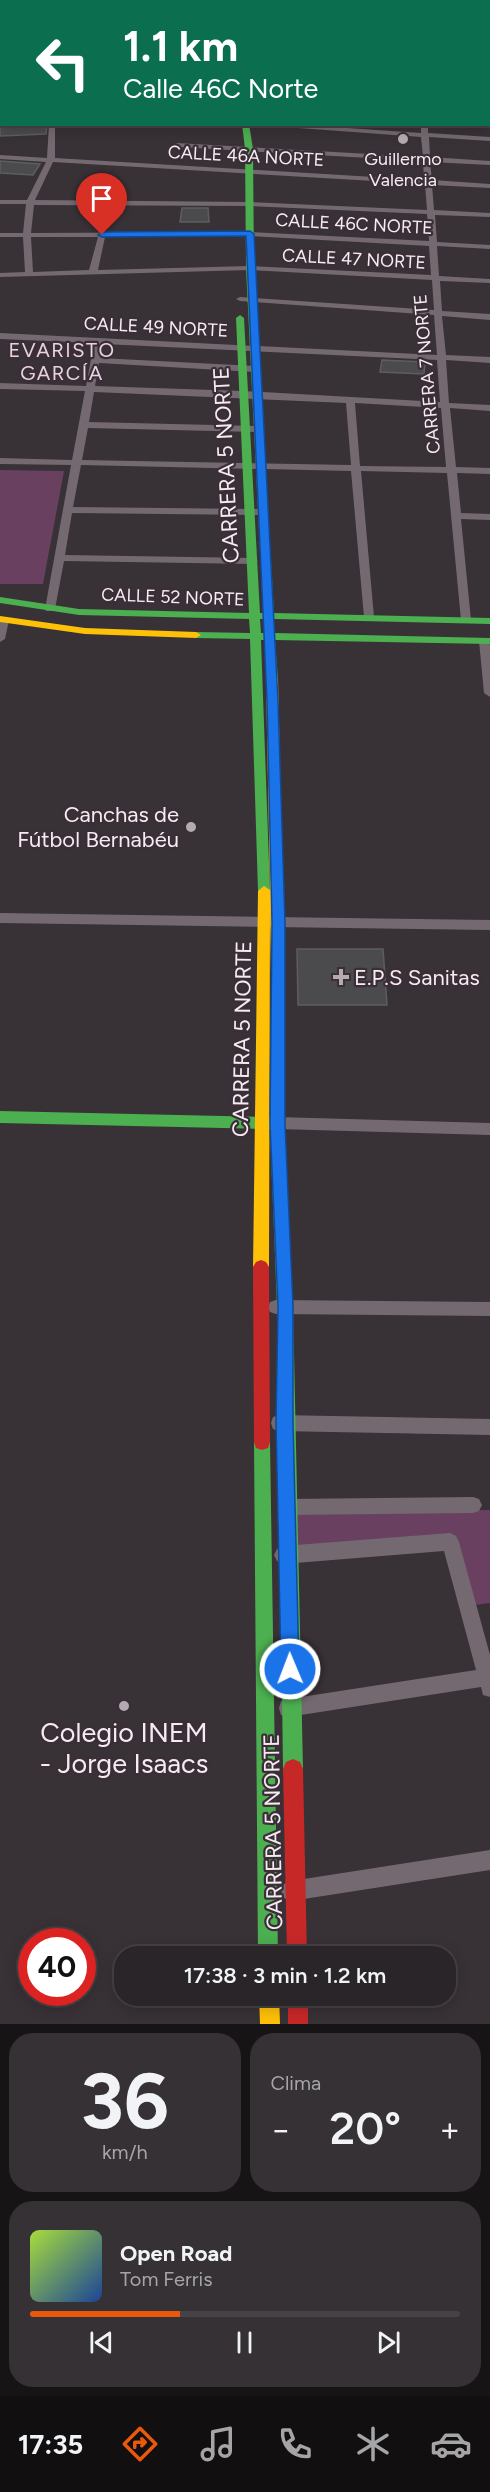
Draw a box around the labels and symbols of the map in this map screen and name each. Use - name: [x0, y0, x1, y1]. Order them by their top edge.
- marker: Guillermo Valencia: [396, 132, 410, 146]
- street label: CALLE 46A NORTE: [167, 141, 325, 171]
- place label: Guillermo Valencia: [364, 148, 442, 191]
- pin: [76, 173, 127, 235]
- street label: CALLE 46C NORTE: [275, 209, 433, 239]
- street label: CALLE 47 NORTE: [282, 244, 426, 274]
- street label: CARRERA 7 NORTE: [409, 293, 445, 455]
- street label: CALLE 49 NORTE: [83, 312, 229, 342]
- district label: EVARISTO GARCÍA: [8, 338, 116, 385]
- street label: CARRERA 5 NORTE: [207, 366, 245, 564]
- street label: CALLE 52 NORTE: [101, 584, 245, 610]
- place label: Canchas de Fútbol Bernabéu: [17, 801, 179, 853]
- marker: Canchas de Fútbol Bernabéu: [184, 820, 198, 834]
- street label: CARRERA 5 NORTE: [227, 941, 257, 1137]
- place label: E.P.S Sanitas: [354, 964, 480, 991]
- marker: E.P.S Sanitas: [332, 968, 350, 986]
- position arrow: [258, 1637, 322, 1701]
- marker: Colegio INEM - Jorge Isaacs: [117, 1699, 131, 1713]
- place label: Colegio INEM - Jorge Isaacs: [40, 1716, 208, 1780]
- street label: CARRERA 5 NORTE: [258, 1734, 288, 1930]
- speed limit sign: 40: [18, 1928, 96, 2006]

